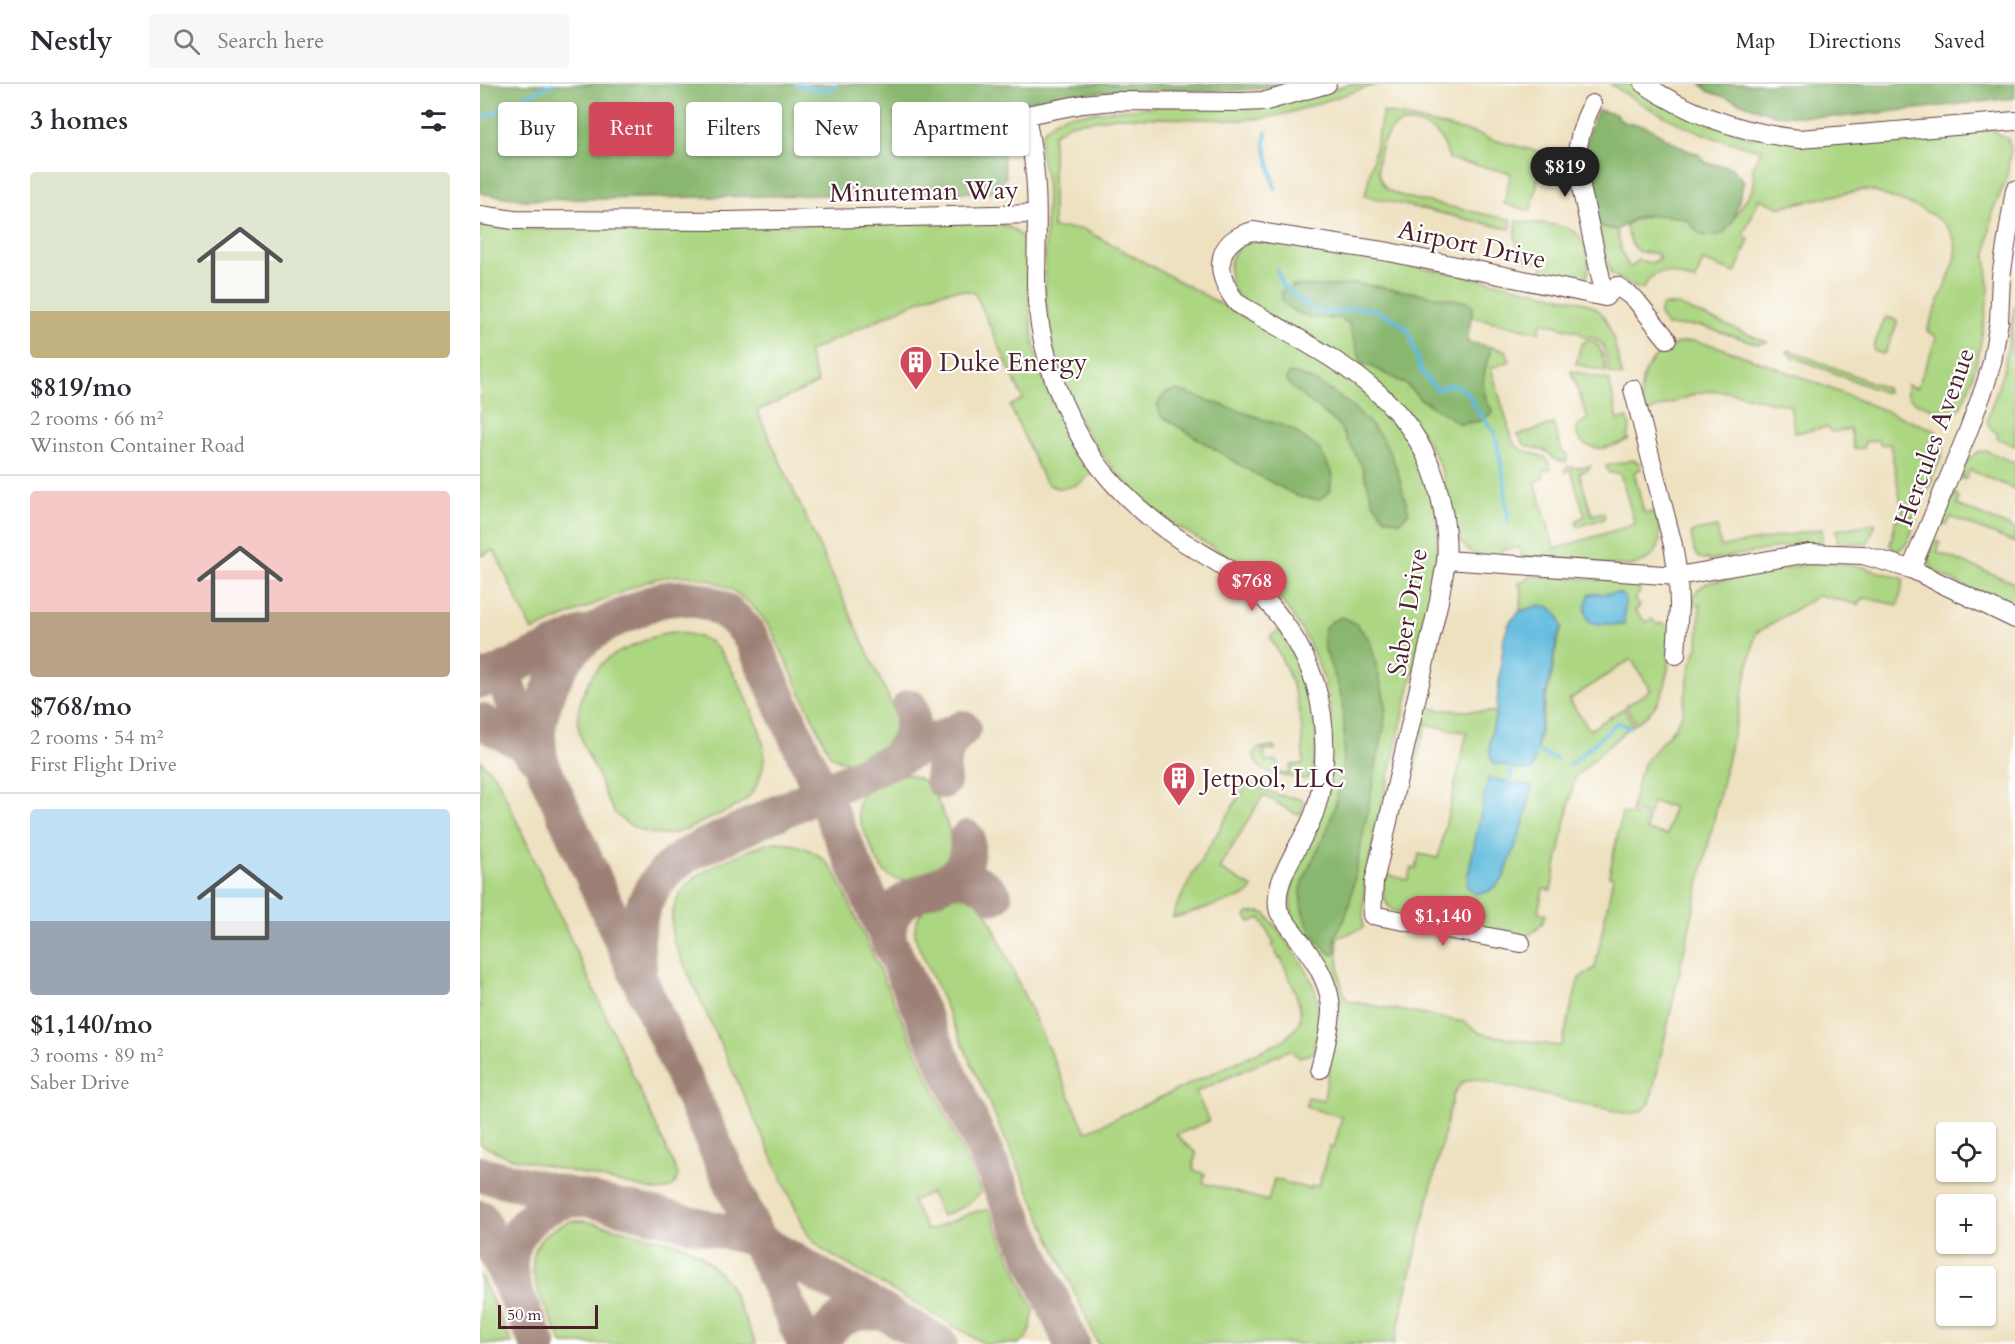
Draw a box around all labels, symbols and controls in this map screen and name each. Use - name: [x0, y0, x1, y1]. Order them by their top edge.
- search box: [149, 14, 569, 68]
- text: Nestly: [30, 22, 113, 60]
- icon: search: [170, 25, 203, 58]
- text: Search here: [218, 26, 324, 56]
- text: Map: [1735, 27, 1775, 56]
- text: Directions: [1808, 27, 1901, 56]
- text: Saved: [1934, 27, 1985, 56]
- chip: Buy: [498, 102, 577, 156]
- chip: Rent: [589, 102, 674, 156]
- chip: Filters: [686, 102, 782, 156]
- chip: New: [794, 102, 880, 156]
- chip: Apartment: [892, 102, 1029, 156]
- text: 3 homes: [30, 103, 128, 138]
- icon: filters: [417, 104, 450, 137]
- pin: $819: [1529, 147, 1601, 198]
- text: $819: [1545, 153, 1585, 180]
- street label: Minuteman Way: [829, 172, 1019, 211]
- icon: home: [186, 211, 294, 319]
- street label: Airport Drive: [1395, 212, 1549, 277]
- street label: Hercules Avenue: [1886, 343, 1983, 531]
- building icon: Duke Energy: [898, 344, 934, 391]
- place label: Duke Energy: [939, 345, 1088, 380]
- text: $819/mo: [30, 370, 132, 405]
- text: 2 rooms · 66 m²: [30, 405, 163, 432]
- text: Winston Container Road: [30, 432, 245, 459]
- icon: home: [186, 530, 294, 638]
- street label: Saber Drive: [1379, 545, 1436, 679]
- pin: $768: [1216, 561, 1288, 612]
- text: $768: [1232, 567, 1272, 594]
- text: $768/mo: [30, 689, 132, 724]
- text: 2 rooms · 54 m²: [30, 724, 163, 751]
- text: First Flight Drive: [30, 751, 177, 778]
- building icon: Jetpool, LLC: [1161, 760, 1197, 807]
- place label: Jetpool, LLC: [1198, 761, 1344, 796]
- icon: home: [186, 848, 294, 956]
- pin: $1,140: [1394, 896, 1492, 947]
- text: $1,140: [1414, 902, 1472, 929]
- text: $1,140/mo: [30, 1007, 153, 1042]
- text: 3 rooms · 89 m²: [30, 1042, 163, 1069]
- text: Saber Drive: [30, 1069, 130, 1096]
- map controls: [1936, 1122, 1996, 1326]
- button: locate: [1936, 1122, 1996, 1182]
- button: +: [1936, 1194, 1996, 1254]
- button: −: [1936, 1266, 1996, 1326]
- scale bar: [498, 1302, 598, 1330]
- text: 50 m: [507, 1304, 541, 1326]

